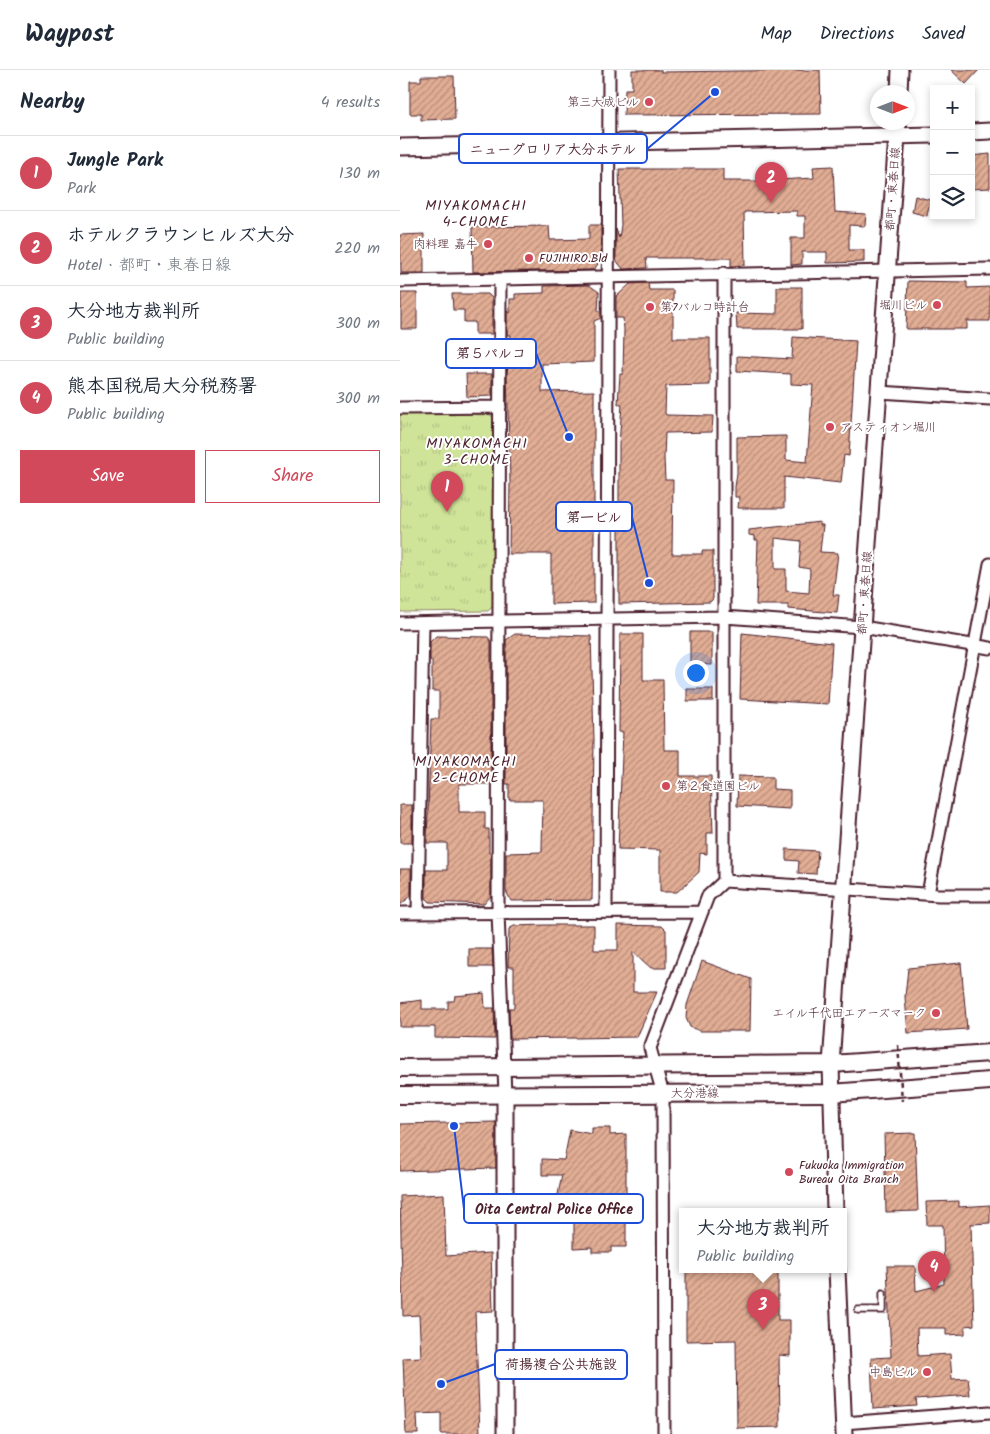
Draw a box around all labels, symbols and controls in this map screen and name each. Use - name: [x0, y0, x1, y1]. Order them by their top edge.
- text: Waypost: [25, 15, 114, 54]
- text: Map: [760, 20, 792, 49]
- text: Directions: [820, 20, 894, 49]
- text: Saved: [922, 20, 965, 49]
- north arrow: [870, 85, 915, 130]
- map controls: [930, 85, 975, 220]
- button: +: [930, 85, 975, 130]
- text: Nearby: [20, 86, 85, 119]
- text: 4 results: [321, 90, 380, 115]
- place label: 第三大成ビル: [567, 93, 639, 112]
- marker: 第三大成ビル: [643, 96, 655, 108]
- button: −: [930, 130, 975, 175]
- callout: ニューグロリア大分ホテル: [459, 134, 647, 163]
- text: ニューグロリア大分ホテル: [470, 139, 636, 161]
- text: Jungle Park: [67, 146, 163, 176]
- street label: 都町・東春日線: [881, 146, 905, 232]
- text: 1: [34, 161, 38, 186]
- text: 130 m: [339, 161, 380, 186]
- pin: 2: [755, 162, 787, 203]
- button: layers: [930, 175, 975, 220]
- text: Park: [67, 176, 96, 201]
- district label: MIYAKOMACHI 4-CHOME: [425, 195, 527, 233]
- text: ホテルクラウンヒルズ大分: [67, 221, 294, 251]
- place label: 肉料理 嘉牛: [413, 235, 478, 254]
- text: 2: [31, 236, 41, 261]
- text: 220 m: [334, 236, 380, 261]
- marker: 肉料理 嘉牛: [482, 238, 494, 250]
- place label: FUJIHIRO.Bld: [539, 249, 608, 268]
- marker: FUJIHIRO.Bld: [523, 252, 535, 264]
- text: Hotel · 都町・東春日線: [67, 253, 231, 278]
- place label: 堀川ビル: [879, 296, 927, 315]
- text: 大分地方裁判所: [67, 297, 200, 327]
- place label: 第7バルコ時計台: [660, 298, 750, 317]
- marker: 堀川ビル: [931, 299, 943, 311]
- marker: 第7バルコ時計台: [644, 301, 656, 313]
- text: 3: [32, 311, 40, 336]
- text: 300 m: [336, 311, 380, 336]
- text: Public building: [67, 327, 165, 352]
- callout: 第５パルコ: [446, 339, 536, 368]
- text: 第５パルコ: [456, 343, 526, 365]
- text: 熊本国税局大分税務署: [67, 372, 257, 402]
- text: 4: [32, 386, 40, 411]
- text: 300 m: [336, 386, 380, 411]
- text: Public building: [67, 402, 165, 427]
- place label: アスティオン堀川: [840, 418, 937, 437]
- marker: アスティオン堀川: [824, 421, 836, 433]
- district label: MIYAKOMACHI 3-CHOME: [426, 433, 528, 471]
- button: Save: [20, 450, 195, 503]
- button: Share: [205, 450, 380, 503]
- pin: 1: [431, 471, 463, 512]
- callout: 第一ビル: [556, 502, 632, 531]
- text: 第一ビル: [566, 507, 622, 529]
- street label: 都町・東春日線: [853, 550, 877, 636]
- your location: [683, 660, 709, 686]
- district label: MIYAKOMACHI 2-CHOME: [415, 751, 517, 789]
- place label: 第２食道園ビル: [676, 777, 760, 796]
- marker: 第２食道園ビル: [660, 780, 672, 792]
- place label: エイル千代田エアーズマーク: [772, 1004, 926, 1023]
- marker: エイル千代田エアーズマーク: [930, 1007, 942, 1019]
- street label: 大分港線: [671, 1084, 719, 1103]
- place label: Fukuoka Immigration Bureau Oita Branch: [799, 1156, 904, 1189]
- marker: Fukuoka Immigration Bureau Oita Branch: [783, 1166, 795, 1178]
- callout: Oita Central Police Office: [464, 1194, 643, 1223]
- text: Oita Central Police Office: [475, 1199, 633, 1221]
- popup: [679, 1208, 847, 1273]
- text: 大分地方裁判所: [696, 1214, 830, 1244]
- text: Public building: [696, 1244, 794, 1269]
- pin: 4: [918, 1251, 950, 1292]
- pin: 3: [747, 1289, 779, 1330]
- callout: 荷揚複合公共施設: [495, 1350, 627, 1379]
- text: 荷揚複合公共施設: [505, 1354, 617, 1376]
- place label: 中島ビル: [869, 1363, 917, 1382]
- marker: 中島ビル: [921, 1366, 933, 1378]

